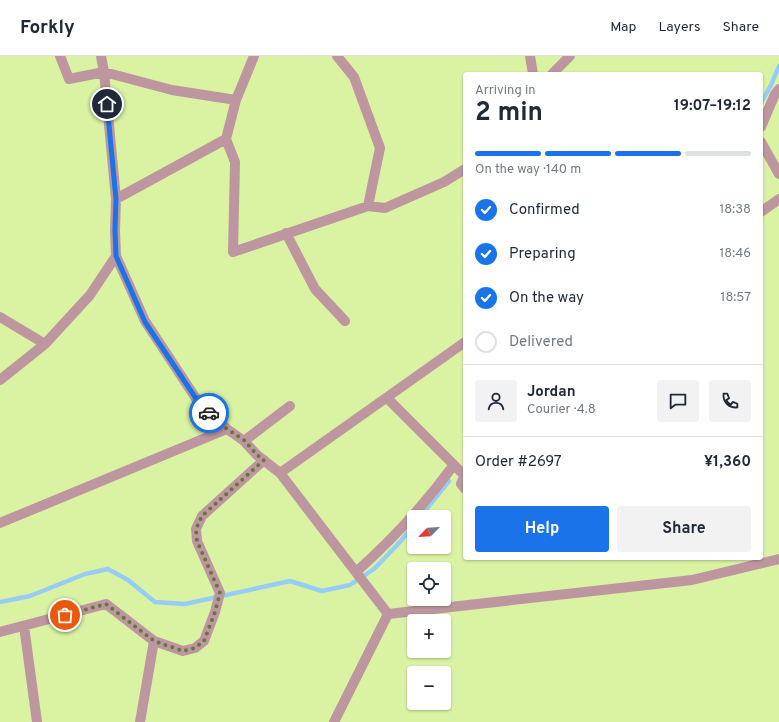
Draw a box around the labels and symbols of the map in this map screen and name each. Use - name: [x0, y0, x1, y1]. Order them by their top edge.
- pin: [90, 87, 124, 121]
- courier: [189, 393, 229, 433]
- north arrow: [407, 510, 451, 554]
- pin: [48, 598, 82, 632]

